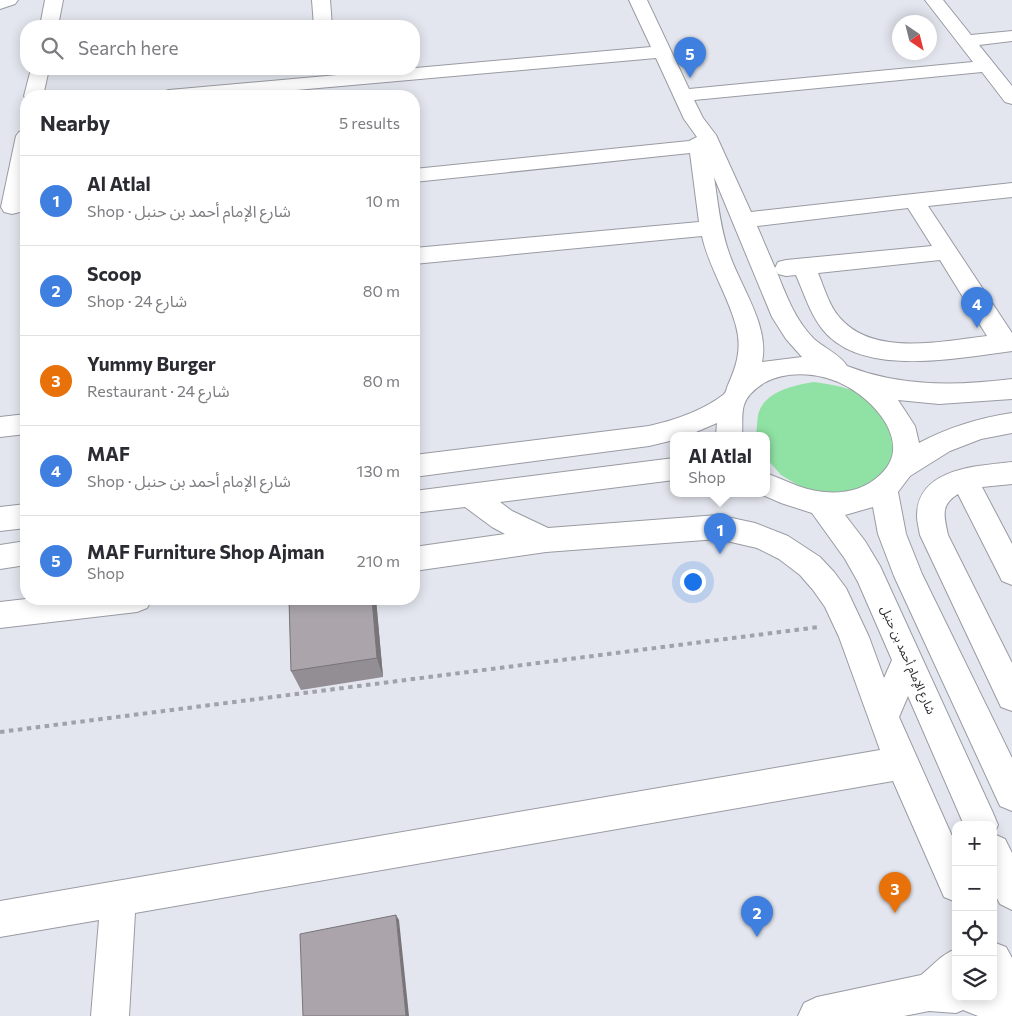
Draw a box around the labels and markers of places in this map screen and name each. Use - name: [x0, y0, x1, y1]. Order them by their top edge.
- pin: 5: [674, 37, 706, 78]
- pin: 4: [961, 287, 993, 328]
- pin: 1: [704, 513, 736, 554]
- pin: 3: [879, 872, 911, 913]
- pin: 2: [741, 896, 773, 937]

